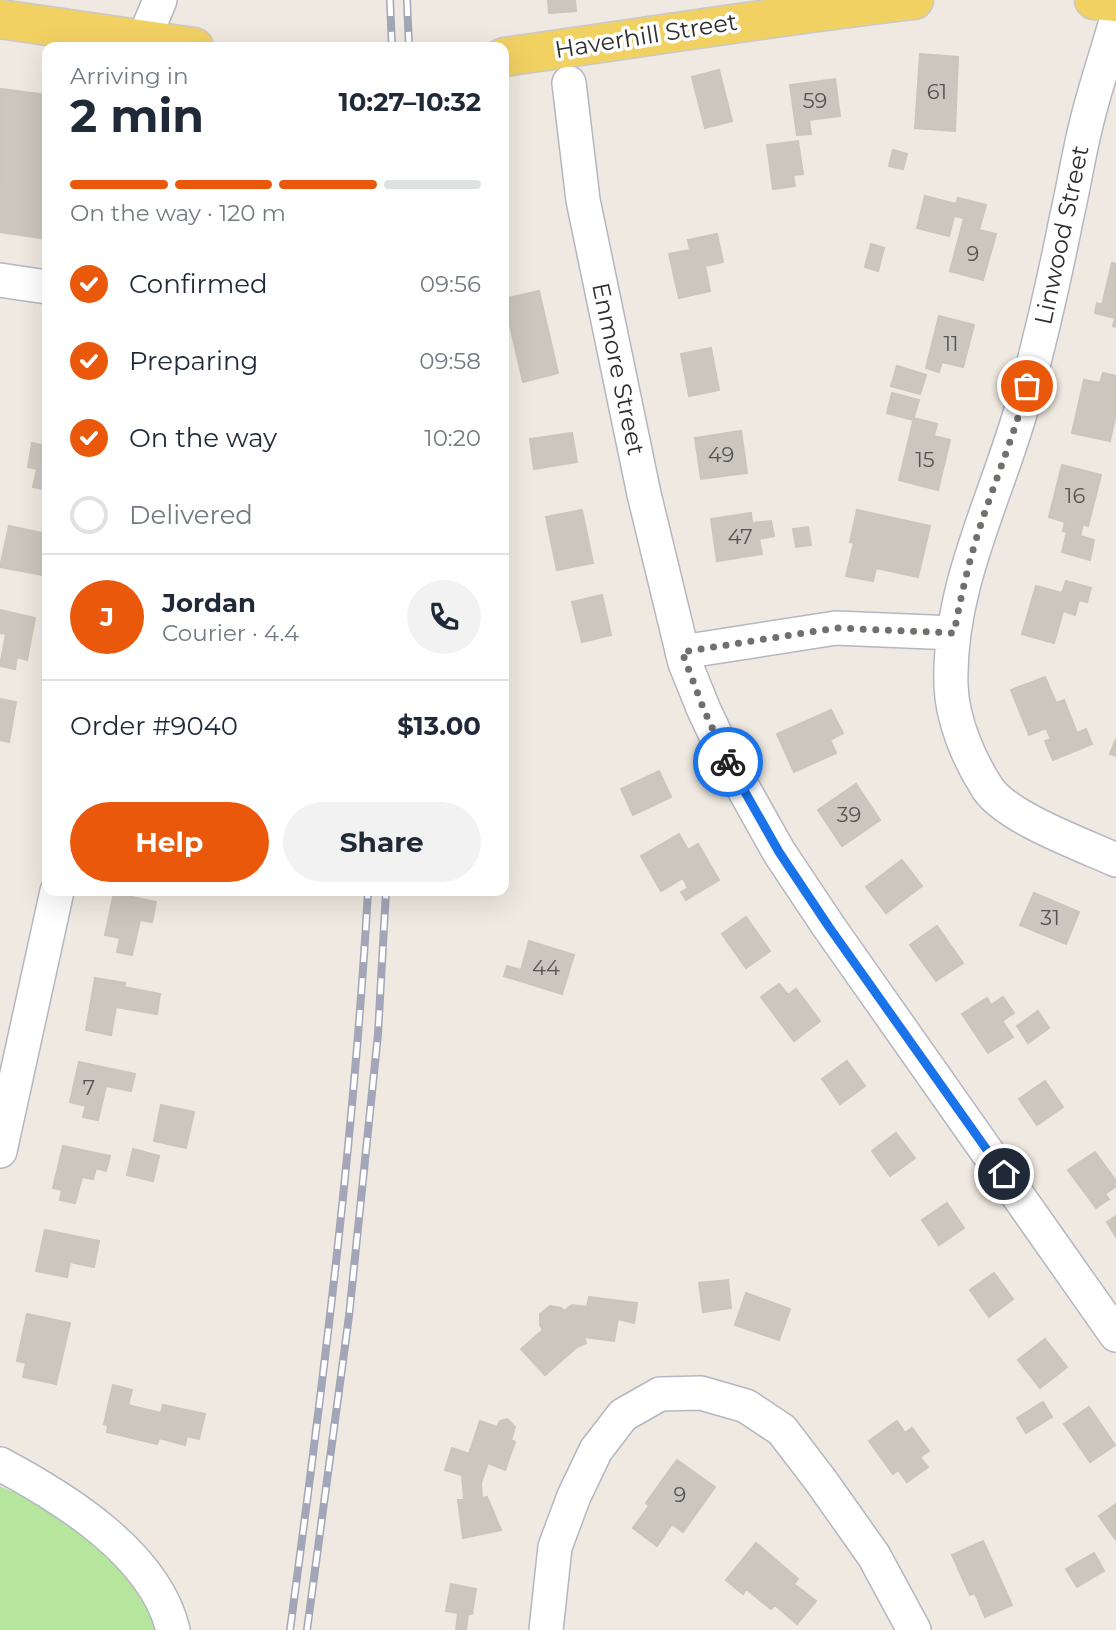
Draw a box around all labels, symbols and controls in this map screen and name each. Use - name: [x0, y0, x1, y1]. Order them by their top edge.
- street label: Haverhill Street: [553, 7, 740, 64]
- text: Arriving in: [70, 62, 189, 90]
- house number: 61: [927, 79, 947, 104]
- text: 10:27–10:32: [338, 86, 481, 118]
- text: 2 min: [70, 87, 204, 144]
- house number: 59: [803, 88, 827, 113]
- street label: Linwood Street: [1028, 142, 1095, 327]
- text: On the way · 120 m: [70, 199, 286, 227]
- house number: 9: [967, 241, 979, 266]
- icon: check: [70, 265, 108, 303]
- text: Confirmed: [129, 268, 268, 300]
- text: 09:56: [420, 270, 481, 298]
- street label: Enmore Street: [586, 280, 651, 458]
- house number: 11: [943, 331, 959, 356]
- icon: check: [70, 342, 108, 380]
- text: Preparing: [129, 345, 258, 377]
- text: 09:58: [419, 347, 481, 375]
- pin: [997, 356, 1057, 416]
- icon: bag: [1008, 367, 1046, 405]
- icon: check: [70, 419, 108, 457]
- text: On the way: [129, 422, 277, 454]
- text: 10:20: [424, 424, 481, 452]
- house number: 49: [708, 442, 734, 467]
- house number: 15: [915, 447, 935, 472]
- house number: 16: [1065, 483, 1085, 508]
- text: Delivered: [129, 499, 253, 531]
- house number: 47: [727, 524, 753, 549]
- button: phone: [407, 580, 481, 654]
- text: Jordan: [162, 587, 256, 619]
- text: J: [100, 601, 114, 633]
- text: Courier · 4.4: [162, 619, 299, 647]
- text: Order #9040: [70, 710, 238, 742]
- text: $13.00: [397, 710, 481, 742]
- courier: [693, 727, 763, 797]
- icon: bike: [709, 743, 747, 781]
- button: Help: [70, 802, 269, 882]
- button: Share: [283, 802, 481, 882]
- house number: 39: [837, 802, 861, 827]
- house number: 31: [1040, 905, 1060, 930]
- house number: 44: [532, 955, 560, 980]
- house number: 7: [83, 1075, 95, 1100]
- pin: [974, 1144, 1034, 1204]
- icon: home: [985, 1155, 1023, 1193]
- house number: 9: [674, 1482, 686, 1507]

